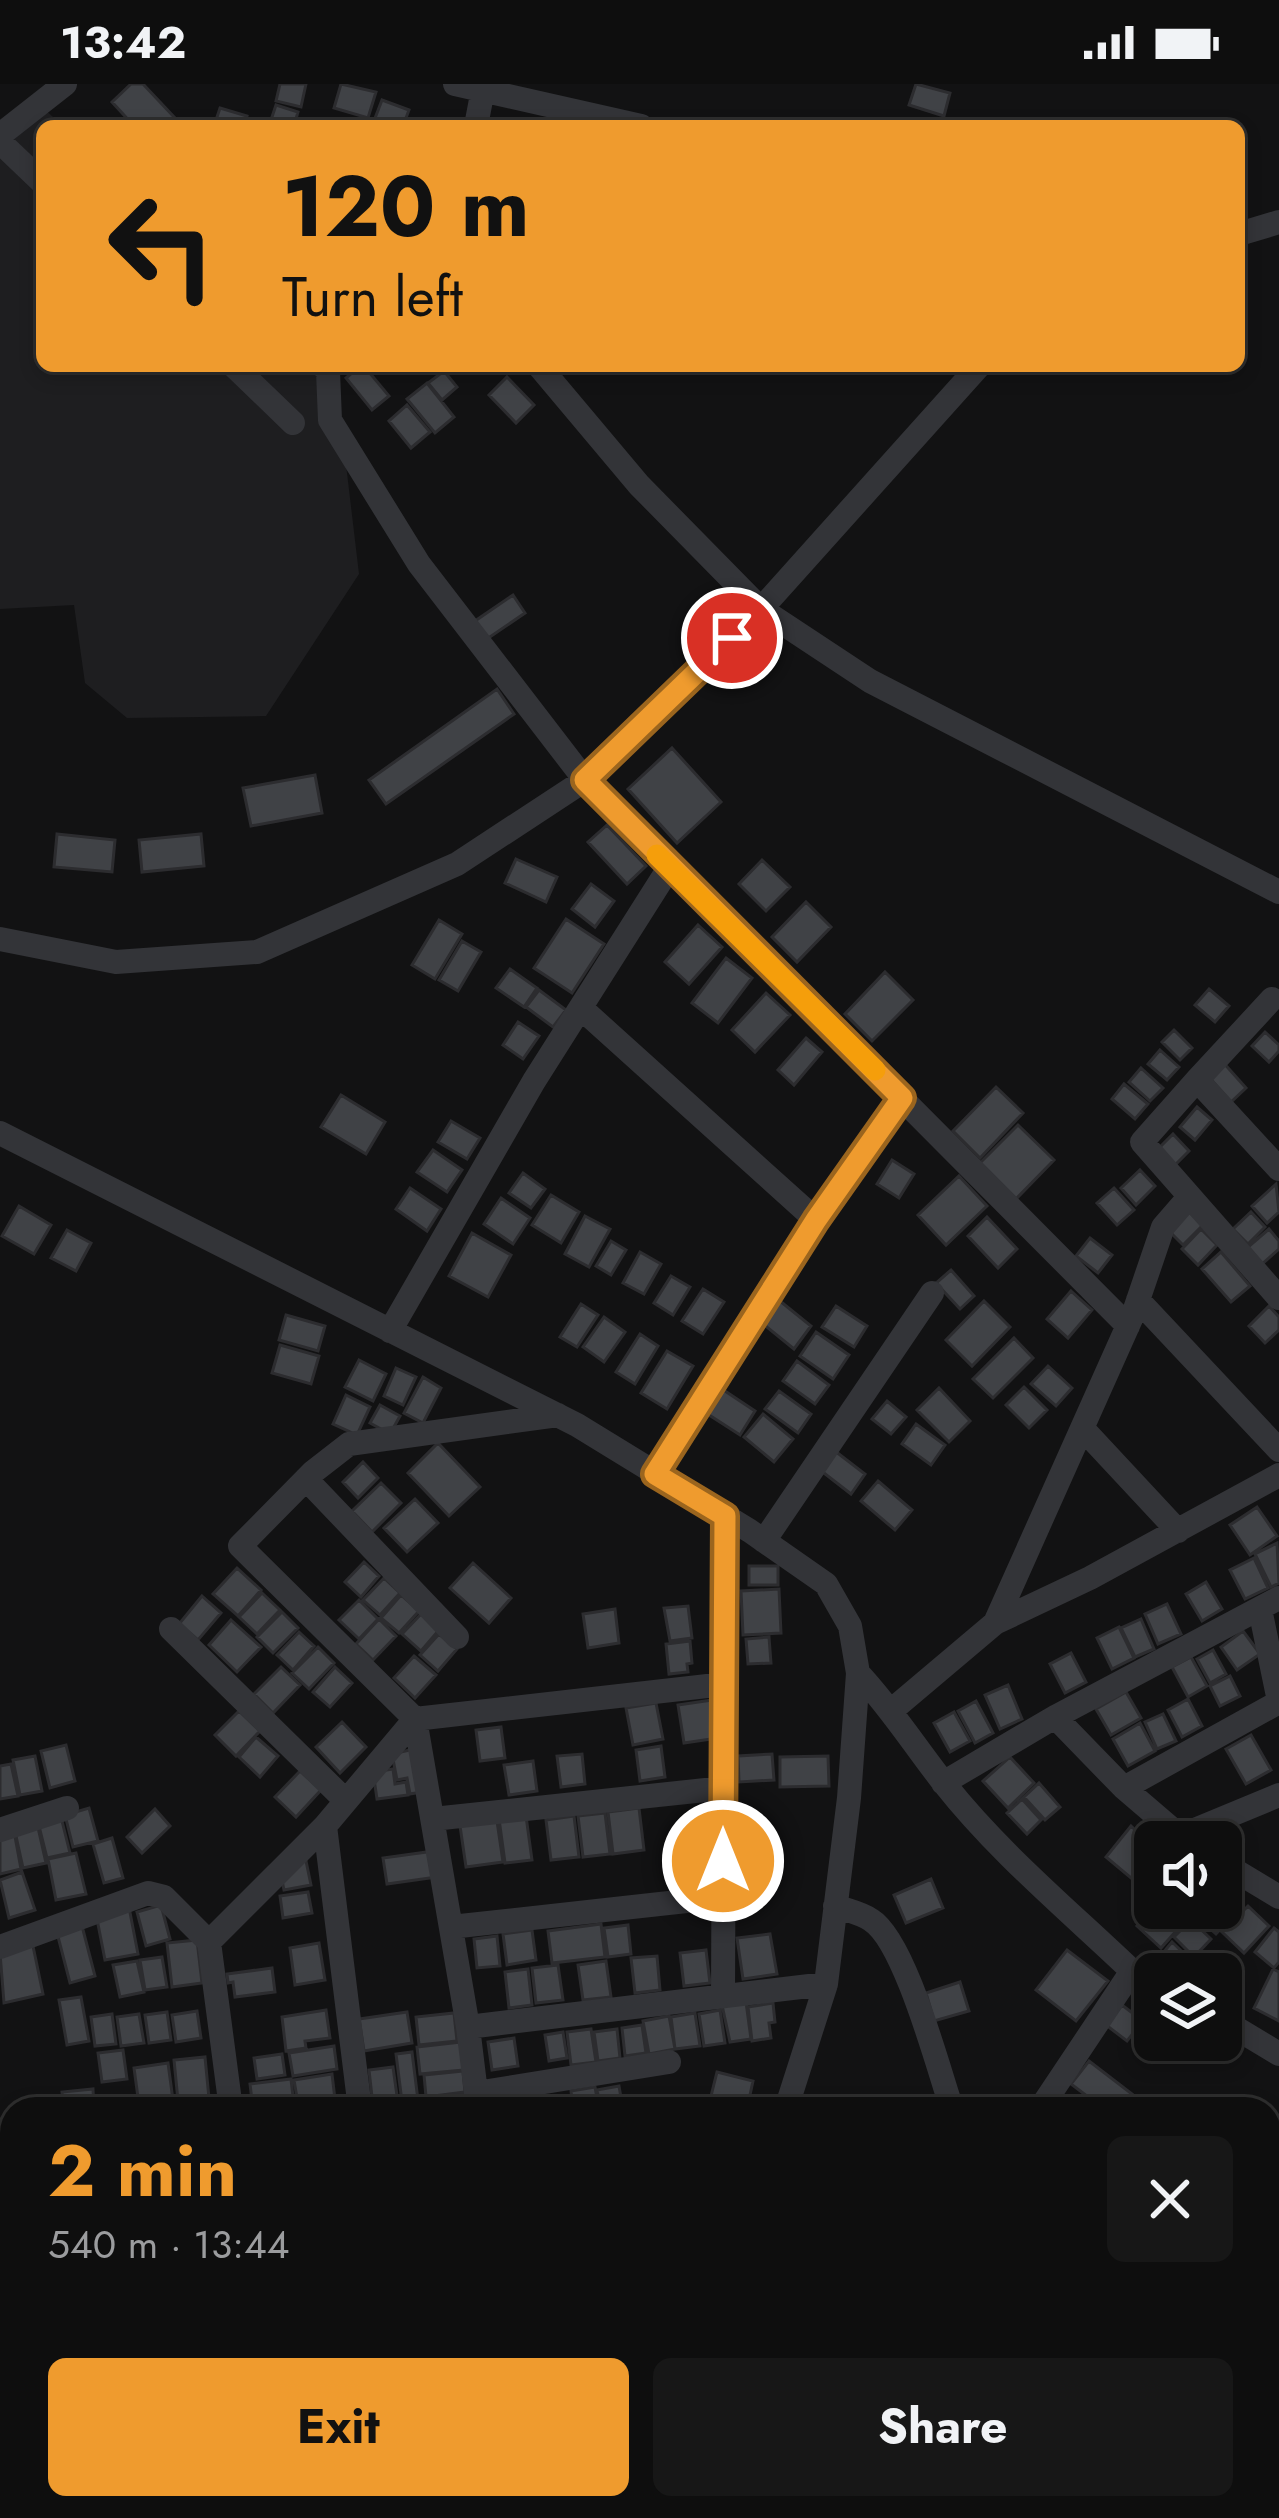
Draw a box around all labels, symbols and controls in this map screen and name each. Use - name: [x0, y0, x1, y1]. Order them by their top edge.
- text: 13:42: [60, 10, 186, 75]
- text: 120 m: [282, 146, 530, 268]
- icon: left: [84, 168, 240, 324]
- text: Turn left: [282, 258, 463, 336]
- pin: [681, 587, 783, 689]
- icon: arrive: [699, 605, 765, 671]
- position arrow: [660, 1798, 786, 1924]
- map controls: [1134, 1821, 1242, 2061]
- button: sound: [1134, 1821, 1242, 1929]
- button: layers: [1134, 1953, 1242, 2061]
- text: 2 min: [48, 2119, 237, 2223]
- button: close: [1107, 2136, 1233, 2262]
- text: 540 m · 13:44: [48, 2216, 289, 2273]
- button: Exit: [48, 2358, 629, 2496]
- button: Share: [653, 2358, 1233, 2496]

